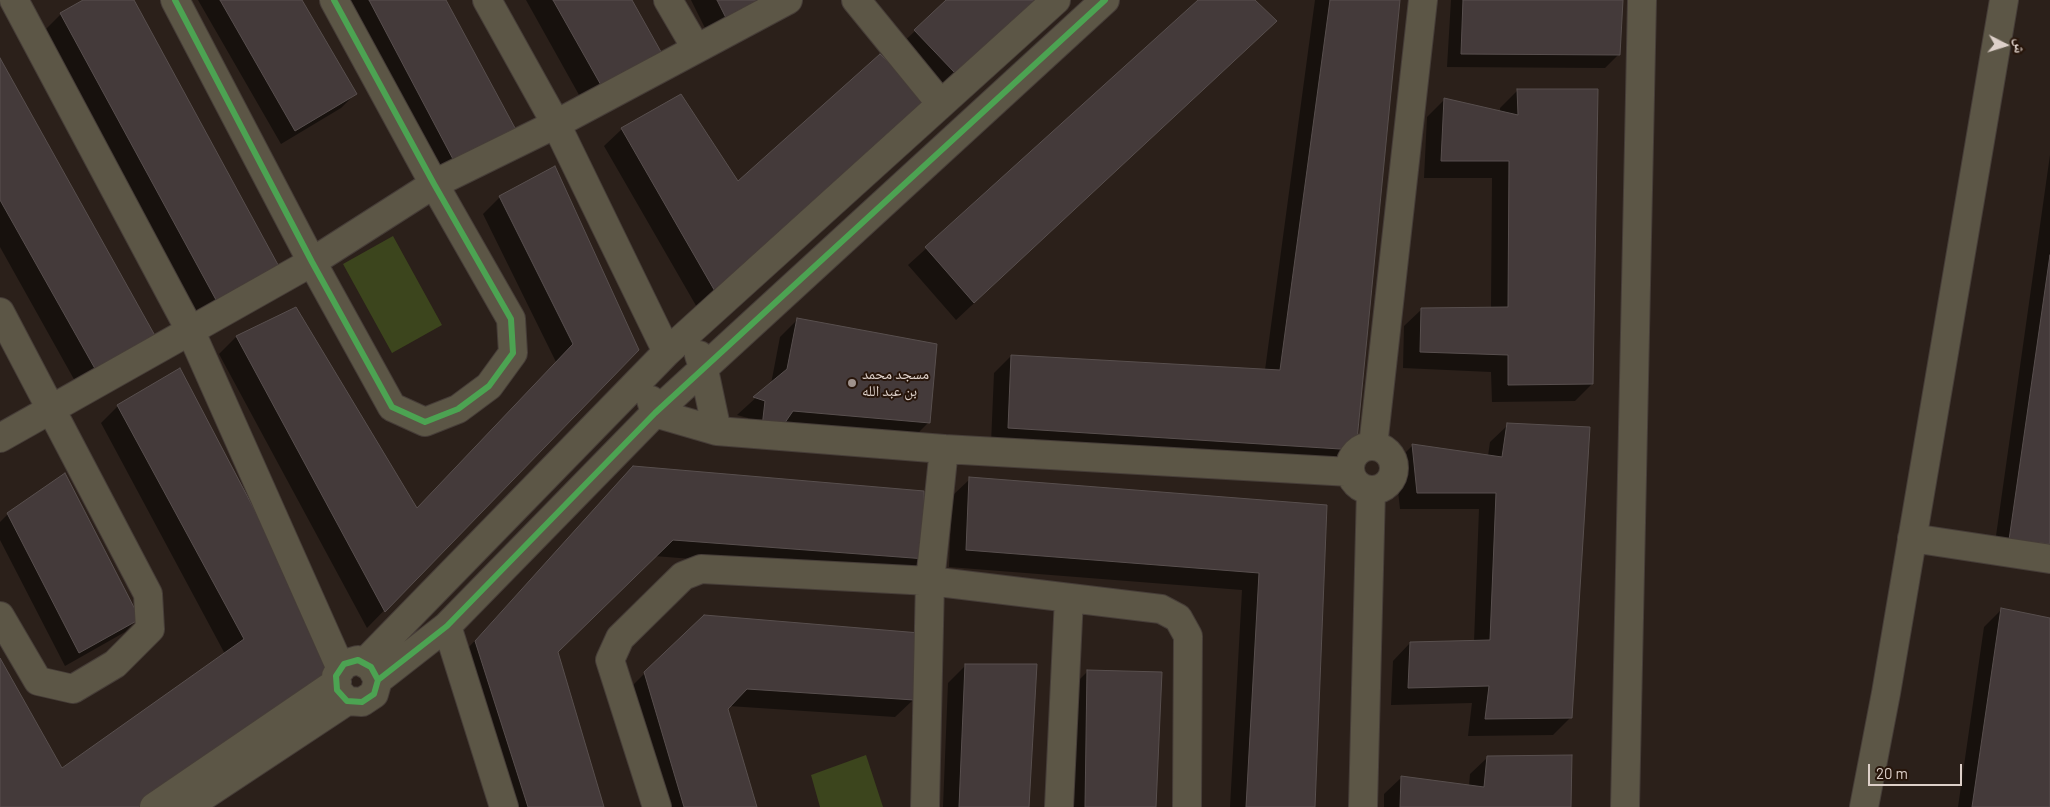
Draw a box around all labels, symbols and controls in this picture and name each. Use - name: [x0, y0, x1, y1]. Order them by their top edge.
- north arrow: [1980, 20, 2030, 70]
- text: ش: [2011, 38, 2030, 54]
- place label: مسجد محمد بن عبد الله: [862, 365, 929, 400]
- marker: مسجد محمد بن عبد الله: [846, 377, 858, 389]
- scale bar: [1870, 754, 1964, 786]
- text: 20 m: [1876, 764, 1908, 782]

